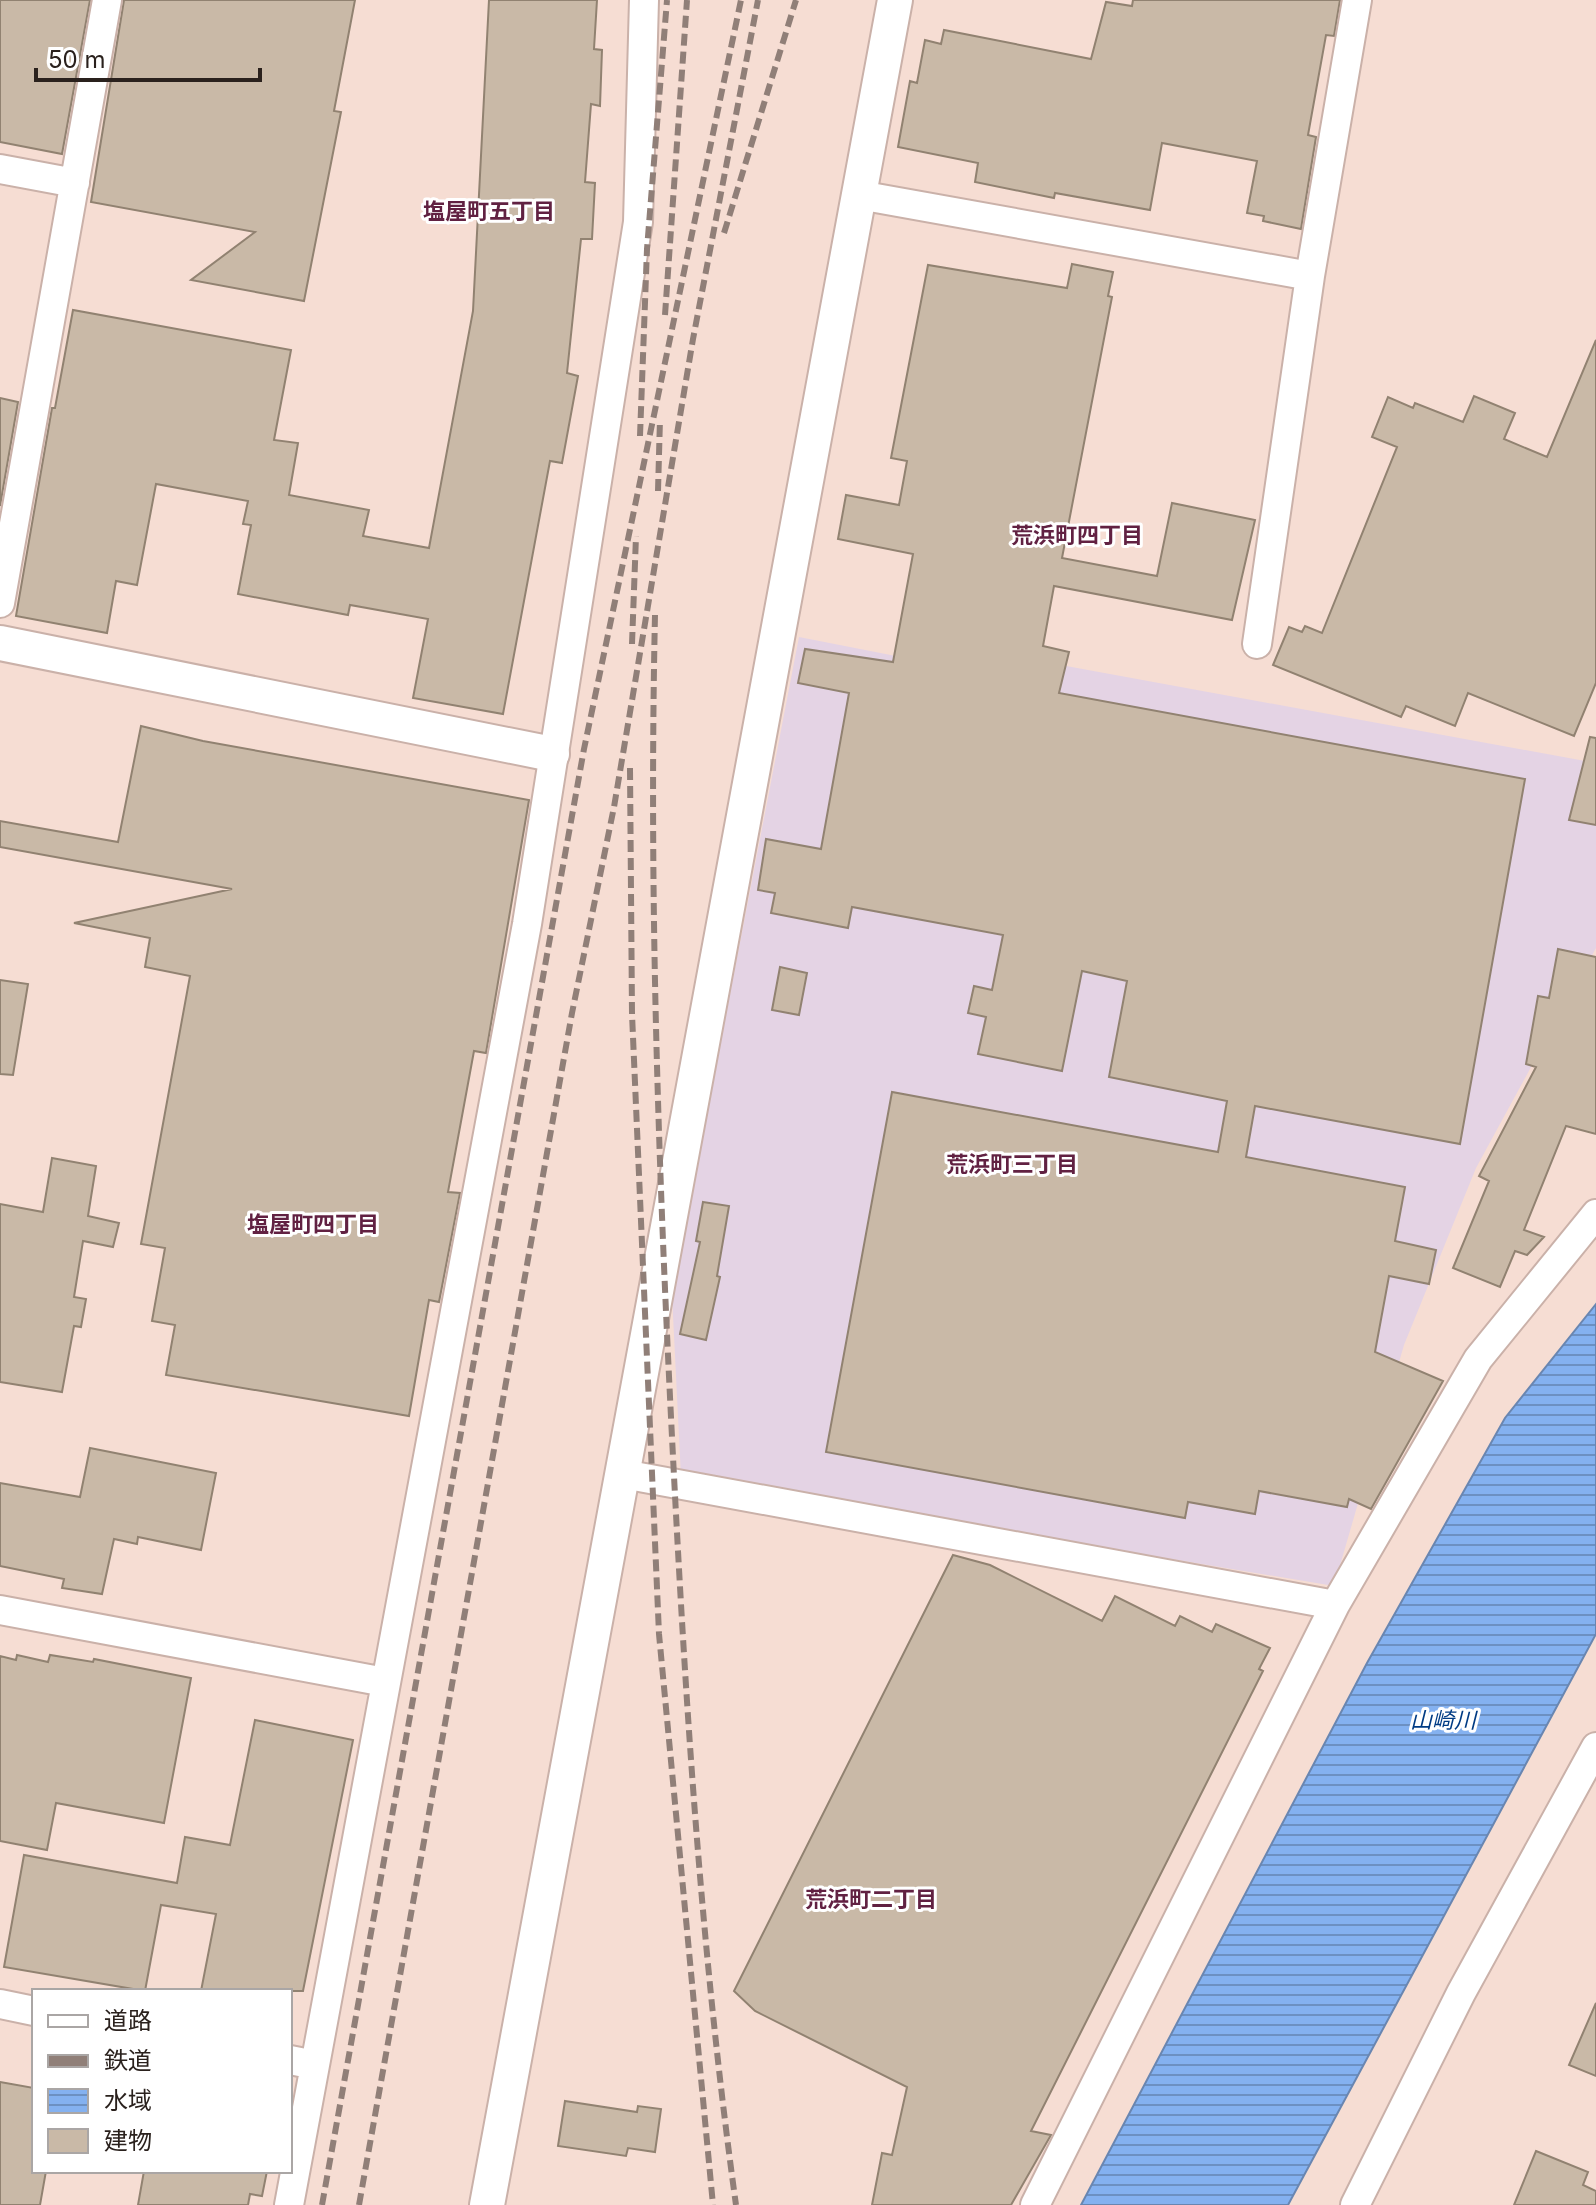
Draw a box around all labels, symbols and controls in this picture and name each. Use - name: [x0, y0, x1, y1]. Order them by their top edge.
- scale bar: [36, 32, 260, 82]
- text: 50 m: [48, 45, 106, 74]
- district label: 塩屋町五丁目: [423, 198, 555, 224]
- district label: 荒浜町四丁目: [1011, 522, 1143, 548]
- district label: 荒浜町三丁目: [946, 1151, 1078, 1177]
- district label: 塩屋町四丁目: [247, 1211, 379, 1237]
- water label: 山崎川: [1410, 1707, 1478, 1733]
- district label: 荒浜町二丁目: [805, 1886, 937, 1912]
- legend: [32, 1989, 292, 2173]
- text: 道路: [104, 2006, 152, 2035]
- text: 鉄道: [104, 2046, 152, 2075]
- text: 水域: [104, 2086, 152, 2115]
- text: 建物: [104, 2126, 152, 2155]

